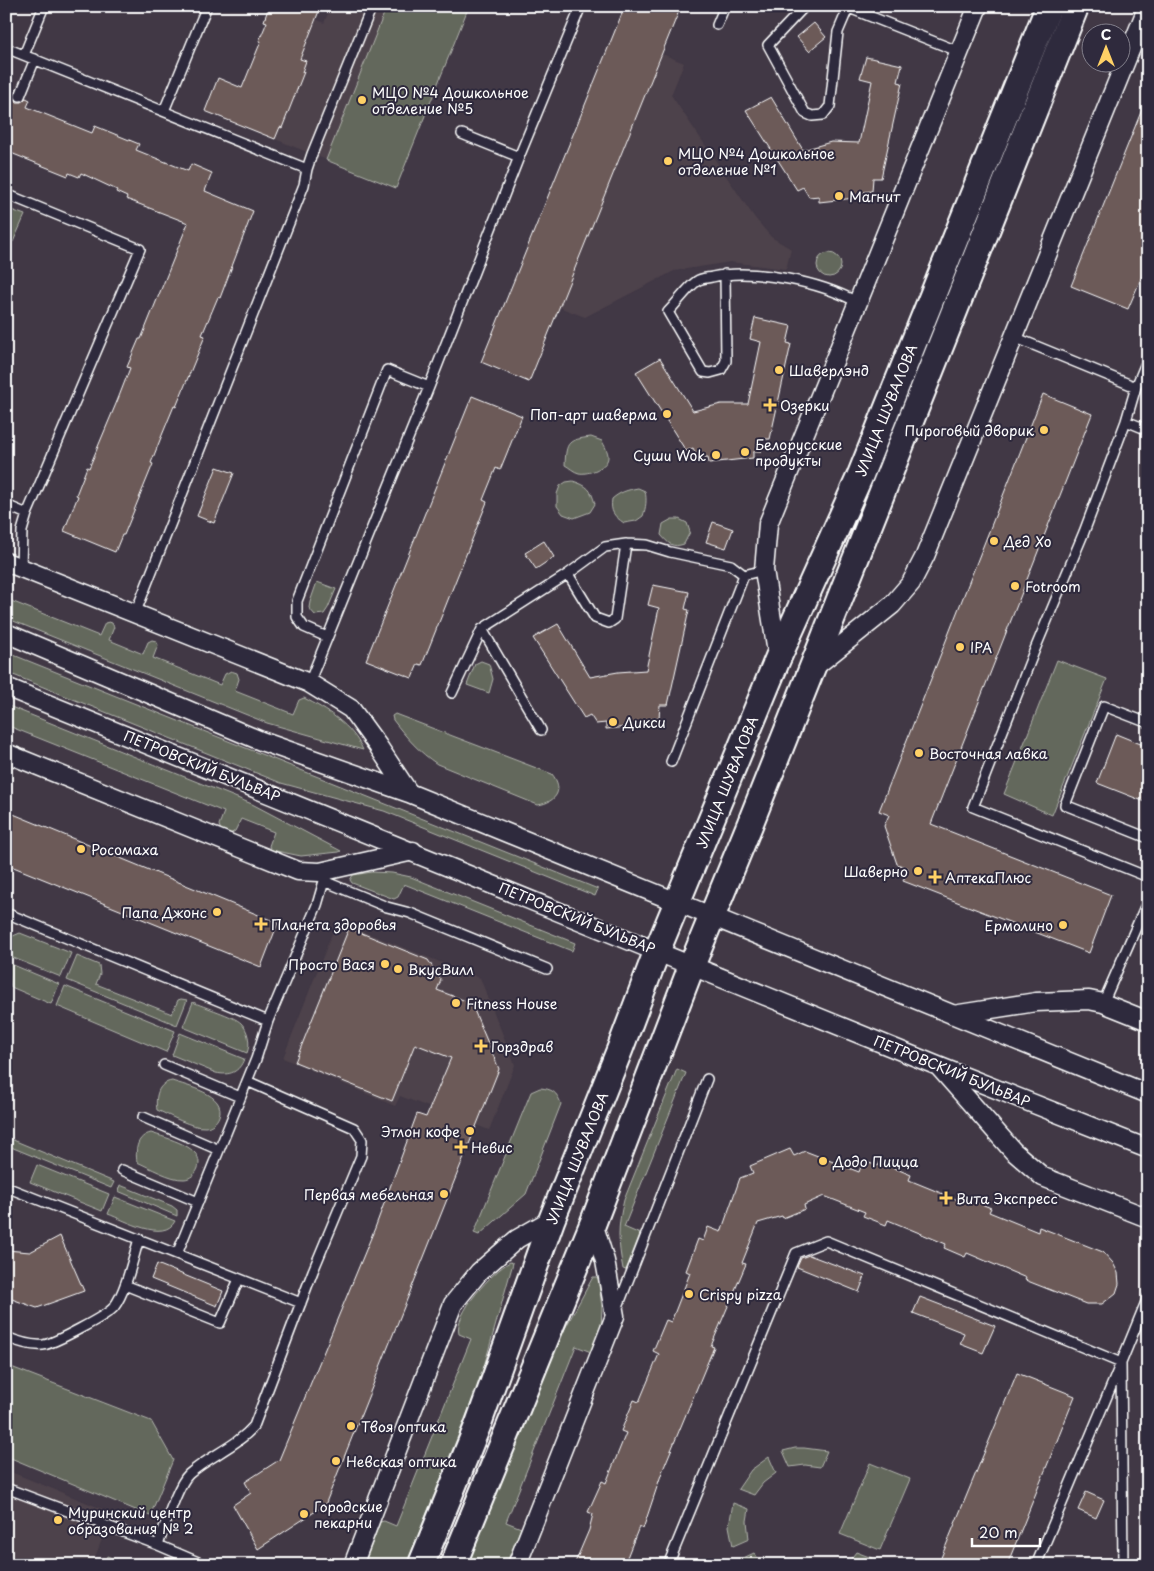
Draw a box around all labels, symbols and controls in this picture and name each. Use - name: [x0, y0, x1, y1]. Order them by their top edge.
- north arrow: [1082, 22, 1132, 72]
- text: С: [1101, 24, 1111, 45]
- place label: МЦО №4 Дошкольное отделение №5: [372, 82, 529, 119]
- marker: МЦО №4 Дошкольное отделение №5: [356, 94, 368, 106]
- place label: МЦО №4 Дошкольное отделение №1: [678, 143, 835, 180]
- marker: МЦО №4 Дошкольное отделение №1: [662, 155, 674, 167]
- place label: Магнит: [849, 186, 901, 207]
- marker: Магнит: [833, 190, 845, 202]
- street label: УЛИЦА ШУВАЛОВА: [850, 341, 922, 479]
- place label: Шаверлэнд: [789, 360, 869, 381]
- marker: Шаверлэнд: [773, 364, 785, 376]
- place label: Озерки: [780, 395, 830, 416]
- marker: Озерки: [764, 399, 776, 411]
- place label: Поп-арт шаверма: [530, 404, 657, 425]
- marker: Поп-арт шаверма: [661, 408, 673, 420]
- place label: Пироговый дворик: [904, 420, 1035, 441]
- marker: Пироговый дворик: [1038, 424, 1050, 436]
- place label: Белорусские продукты: [755, 434, 842, 471]
- place label: Суши Wok: [633, 445, 706, 466]
- marker: Белорусские продукты: [739, 446, 751, 458]
- marker: Суши Wok: [710, 449, 722, 461]
- place label: Дед Хо: [1003, 531, 1052, 552]
- marker: Дед Хо: [988, 535, 1000, 547]
- place label: Fotroom: [1025, 576, 1081, 597]
- marker: Fotroom: [1009, 580, 1021, 592]
- place label: IPA: [970, 637, 992, 658]
- marker: IPA: [954, 641, 966, 653]
- place label: Дикси: [622, 712, 666, 733]
- street label: УЛИЦА ШУВАЛОВА: [691, 713, 763, 851]
- marker: Дикси: [607, 716, 619, 728]
- street label: ПЕТРОВСКИЙ БУЛЬВАР: [121, 725, 284, 807]
- place label: Восточная лавка: [929, 743, 1048, 764]
- marker: Восточная лавка: [913, 747, 925, 759]
- place label: Росомаха: [91, 839, 159, 860]
- marker: Росомаха: [75, 843, 87, 855]
- place label: Шаверно: [844, 861, 908, 882]
- marker: Шаверно: [912, 865, 924, 877]
- place label: АптекаПлюс: [945, 867, 1032, 888]
- marker: АптекаПлюс: [929, 871, 941, 883]
- street label: ПЕТРОВСКИЙ БУЛЬВАР: [496, 877, 659, 959]
- place label: Папа Джонс: [121, 902, 207, 923]
- marker: Папа Джонс: [211, 906, 223, 918]
- place label: Планета здоровья: [271, 914, 397, 935]
- place label: Ермолино: [985, 915, 1053, 936]
- marker: Планета здоровья: [255, 918, 267, 930]
- marker: Ермолино: [1057, 919, 1069, 931]
- place label: Просто Вася: [288, 954, 375, 975]
- marker: Просто Вася: [379, 958, 391, 970]
- place label: ВкусВилл: [408, 959, 474, 980]
- marker: ВкусВилл: [392, 963, 404, 975]
- place label: Fitness House: [466, 993, 558, 1014]
- marker: Fitness House: [450, 997, 462, 1009]
- street label: ПЕТРОВСКИЙ БУЛЬВАР: [871, 1030, 1034, 1112]
- place label: Горздрав: [491, 1036, 553, 1057]
- marker: Горздрав: [475, 1040, 487, 1052]
- street label: УЛИЦА ШУВАЛОВА: [541, 1089, 613, 1227]
- place label: Этлон кофе: [381, 1121, 460, 1142]
- marker: Этлон кофе: [464, 1125, 476, 1137]
- place label: Невис: [471, 1137, 513, 1158]
- marker: Невис: [455, 1141, 467, 1153]
- place label: Додо Пицца: [832, 1151, 919, 1172]
- marker: Додо Пицца: [817, 1155, 829, 1167]
- place label: Первая мебельная: [304, 1184, 434, 1205]
- marker: Первая мебельная: [438, 1188, 450, 1200]
- place label: Вита Экспресс: [956, 1188, 1058, 1209]
- marker: Вита Экспресс: [940, 1192, 952, 1204]
- place label: Crispy pizza: [699, 1284, 782, 1305]
- marker: Crispy pizza: [683, 1288, 695, 1300]
- place label: Твоя оптика: [361, 1416, 446, 1437]
- marker: Твоя оптика: [345, 1420, 357, 1432]
- place label: Невская оптика: [346, 1451, 457, 1472]
- marker: Невская оптика: [330, 1455, 342, 1467]
- place label: Городские пекарни: [314, 1496, 383, 1533]
- place label: Муринский центр образования № 2: [68, 1502, 194, 1539]
- marker: Городские пекарни: [298, 1508, 310, 1520]
- marker: Муринский центр образования № 2: [52, 1514, 64, 1526]
- scale bar: [972, 1516, 1039, 1548]
- text: 20 m: [979, 1520, 1018, 1543]

